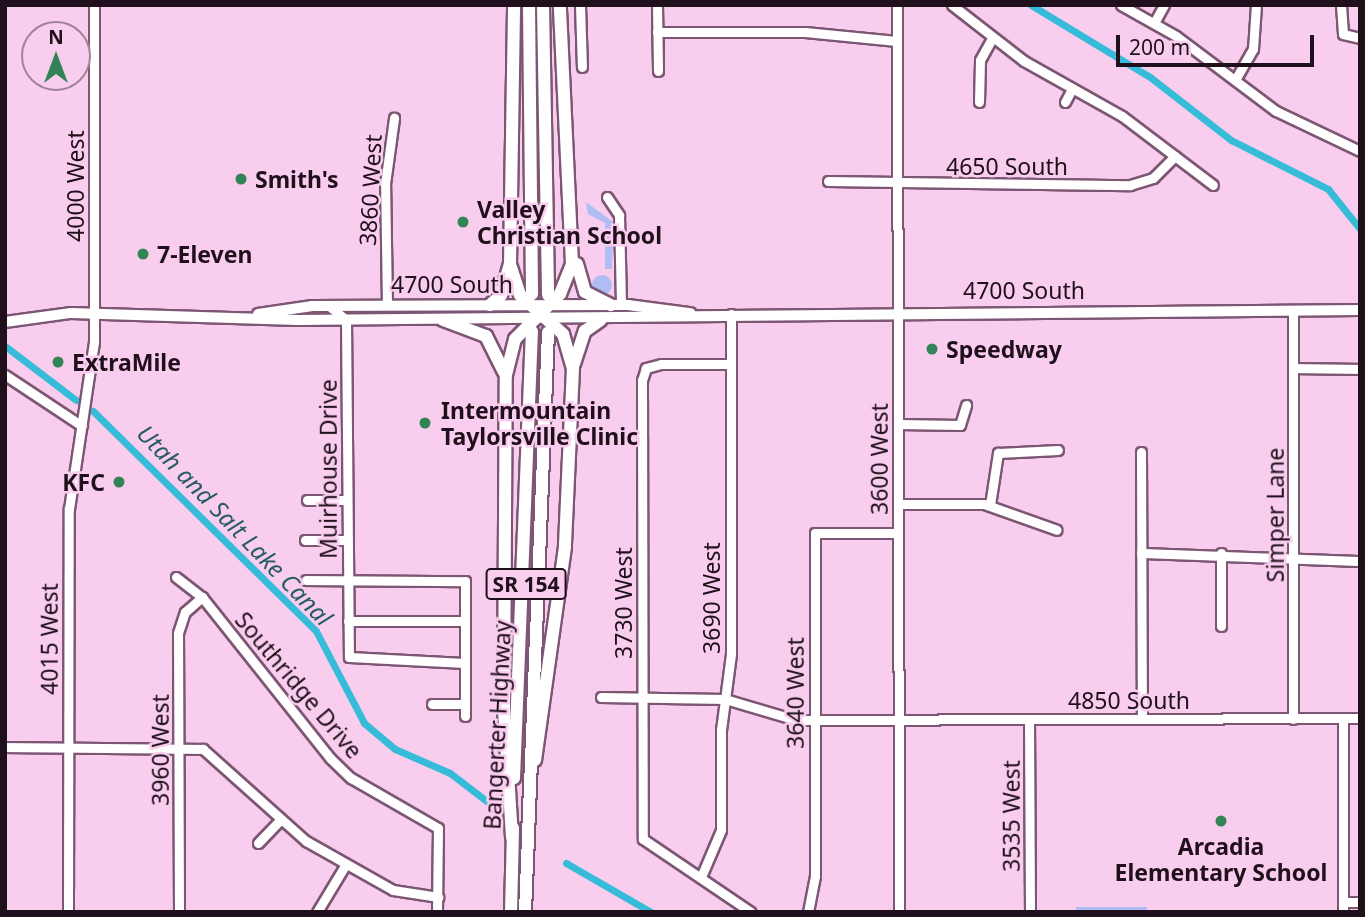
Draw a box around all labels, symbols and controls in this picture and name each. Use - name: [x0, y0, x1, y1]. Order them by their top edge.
- north arrow: [21, 21, 91, 91]
- scale bar: [1120, 21, 1318, 65]
- text: N: [48, 24, 64, 50]
- text: 200 m: [1129, 33, 1190, 61]
- street label: 4000 West: [61, 130, 89, 242]
- street label: 3860 West: [353, 133, 387, 247]
- street label: 4650 South: [946, 152, 1068, 180]
- place label: Smith's: [255, 165, 339, 193]
- marker: Smith's: [233, 171, 249, 187]
- place label: Valley Christian School: [477, 195, 662, 249]
- marker: Valley Christian School: [455, 214, 471, 230]
- place label: 7-Eleven: [157, 240, 252, 268]
- marker: 7-Eleven: [135, 246, 151, 262]
- street label: 4700 South: [391, 270, 513, 298]
- street label: 4700 South: [963, 276, 1085, 304]
- place label: Speedway: [946, 335, 1062, 363]
- marker: Speedway: [924, 341, 940, 357]
- place label: ExtraMile: [72, 348, 181, 376]
- marker: ExtraMile: [50, 354, 66, 370]
- street label: Muirhouse Drive: [314, 379, 342, 559]
- place label: Intermountain Taylorsville Clinic: [441, 396, 638, 450]
- street label: 3600 West: [865, 403, 893, 515]
- marker: Intermountain Taylorsville Clinic: [415, 413, 435, 433]
- water label: Utah and Salt Lake Canal: [132, 419, 338, 631]
- street label: Simper Lane: [1261, 448, 1289, 582]
- place label: KFC: [62, 468, 105, 496]
- marker: KFC: [111, 474, 127, 490]
- street label: 3690 West: [697, 542, 725, 654]
- street label: 3730 West: [609, 547, 637, 659]
- road number: SR 154: [484, 566, 568, 602]
- street label: 4015 West: [35, 583, 63, 695]
- street label: Southridge Drive: [230, 606, 368, 764]
- street label: Bangerter Highway: [478, 620, 516, 830]
- street label: 3640 West: [781, 637, 809, 749]
- street label: 4850 South: [1068, 686, 1190, 714]
- street label: 3960 West: [146, 694, 174, 806]
- street label: 3535 West: [997, 760, 1025, 872]
- marker: Arcadia Elementary School: [1213, 813, 1229, 829]
- place label: Arcadia Elementary School: [1115, 832, 1327, 886]

